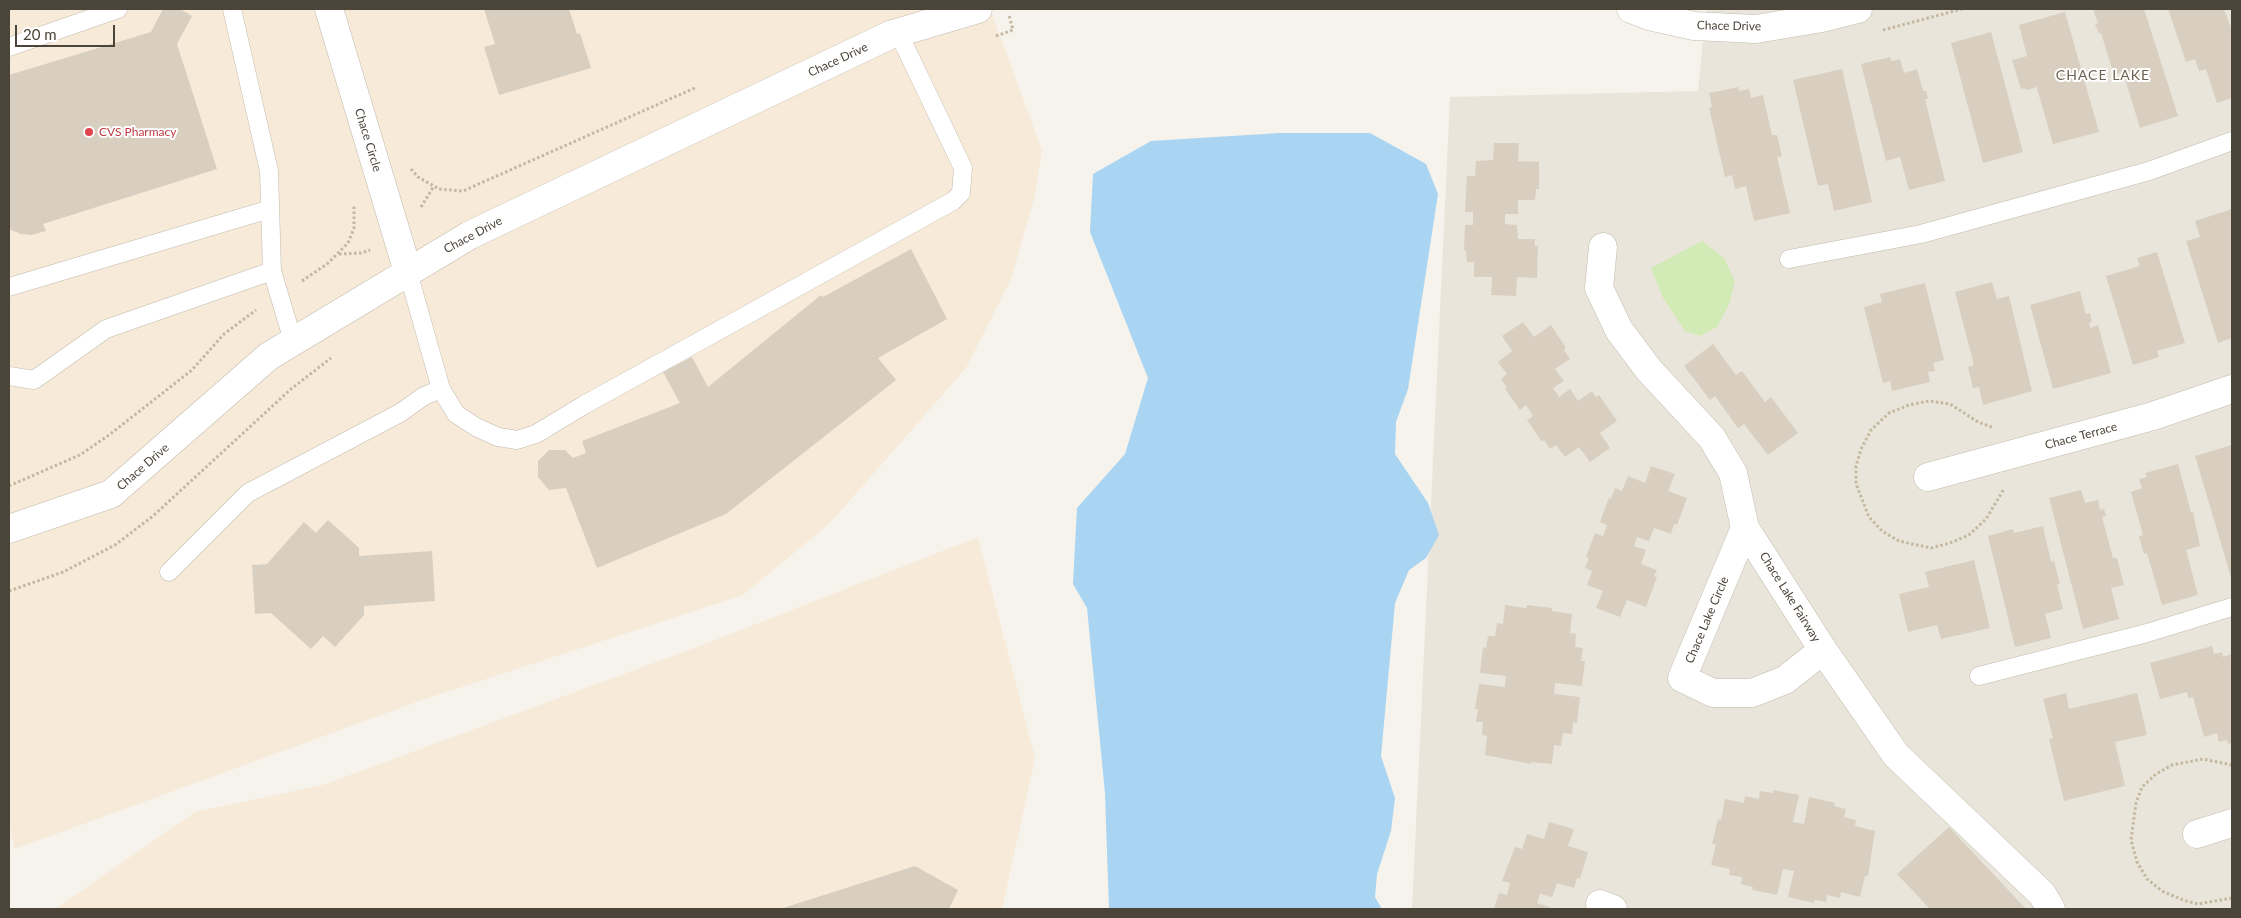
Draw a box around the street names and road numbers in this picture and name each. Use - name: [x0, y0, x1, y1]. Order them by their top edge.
- street label: Chace Drive: [1697, 18, 1761, 34]
- street label: Chace Drive: [806, 40, 870, 80]
- street label: Chace Circle: [352, 107, 384, 173]
- street label: Chace Drive: [441, 214, 505, 256]
- street label: Chace Terrace: [2043, 419, 2119, 453]
- street label: Chace Drive: [114, 440, 172, 494]
- street label: Chace Lake Fairway: [1756, 549, 1824, 645]
- street label: Chace Lake Circle: [1682, 574, 1732, 666]

